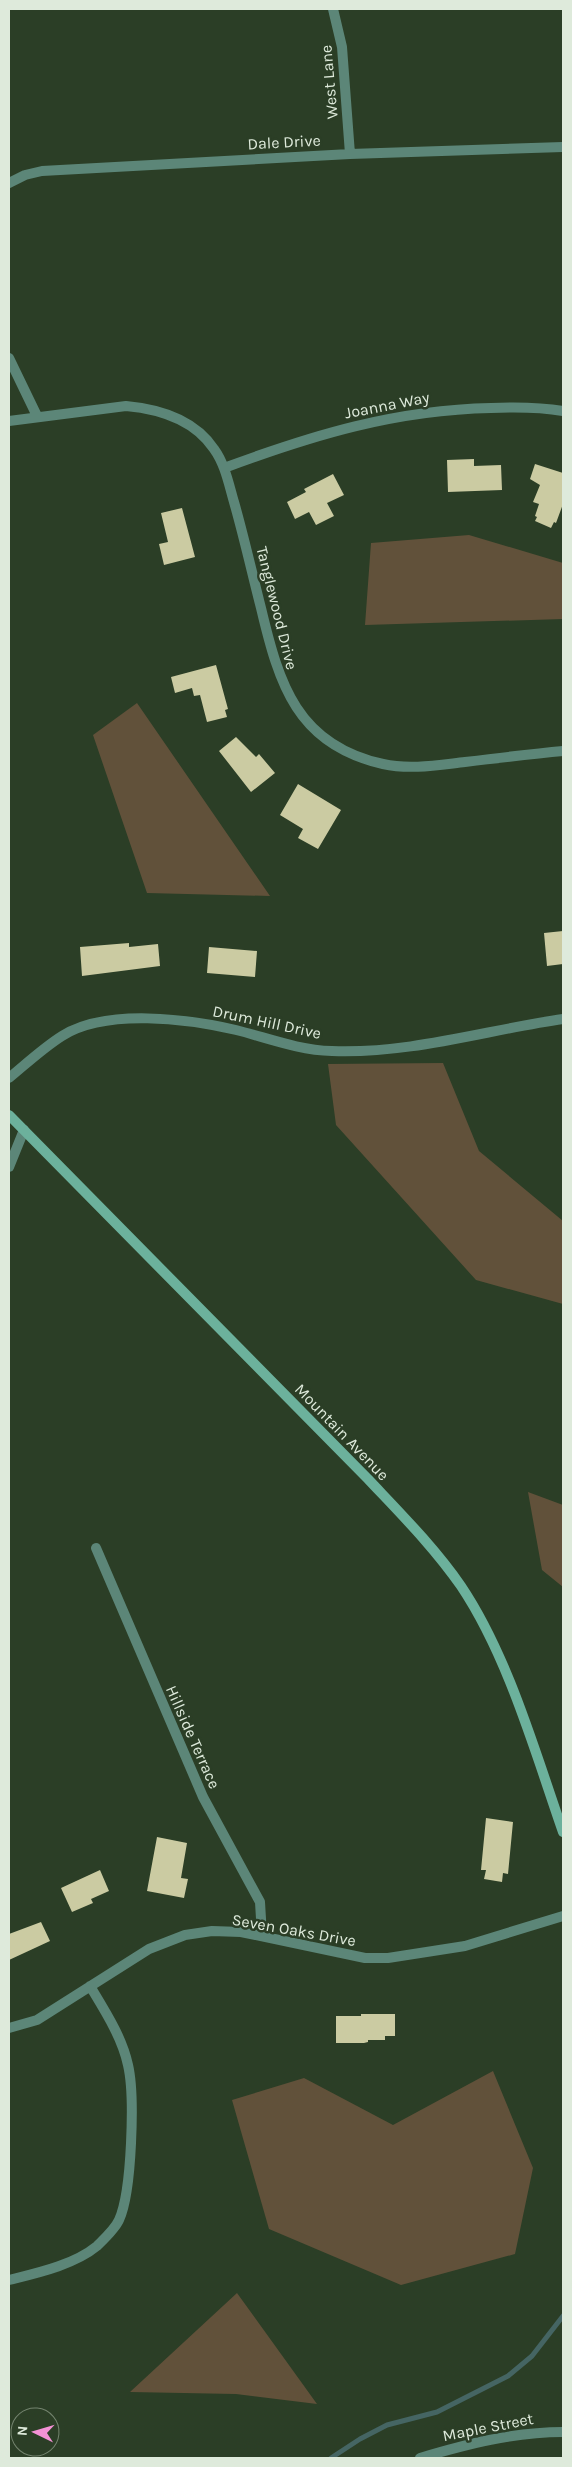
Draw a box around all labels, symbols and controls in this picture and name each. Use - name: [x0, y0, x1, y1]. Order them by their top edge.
- street label: West Lane: [316, 44, 342, 120]
- street label: Dale Drive: [247, 131, 321, 153]
- street label: Joanna Way: [343, 387, 432, 423]
- street label: Tanglewood Drive: [252, 544, 302, 672]
- street label: Drum Hill Drive: [211, 1001, 323, 1043]
- street label: Mountain Avenue: [291, 1380, 393, 1484]
- street label: Hillside Terrace: [162, 1682, 224, 1792]
- street label: Seven Oaks Drive: [231, 1910, 357, 1950]
- north arrow: [10, 2407, 60, 2457]
- street label: Maple Street: [441, 2409, 535, 2445]
- text: N: [14, 2425, 31, 2437]

